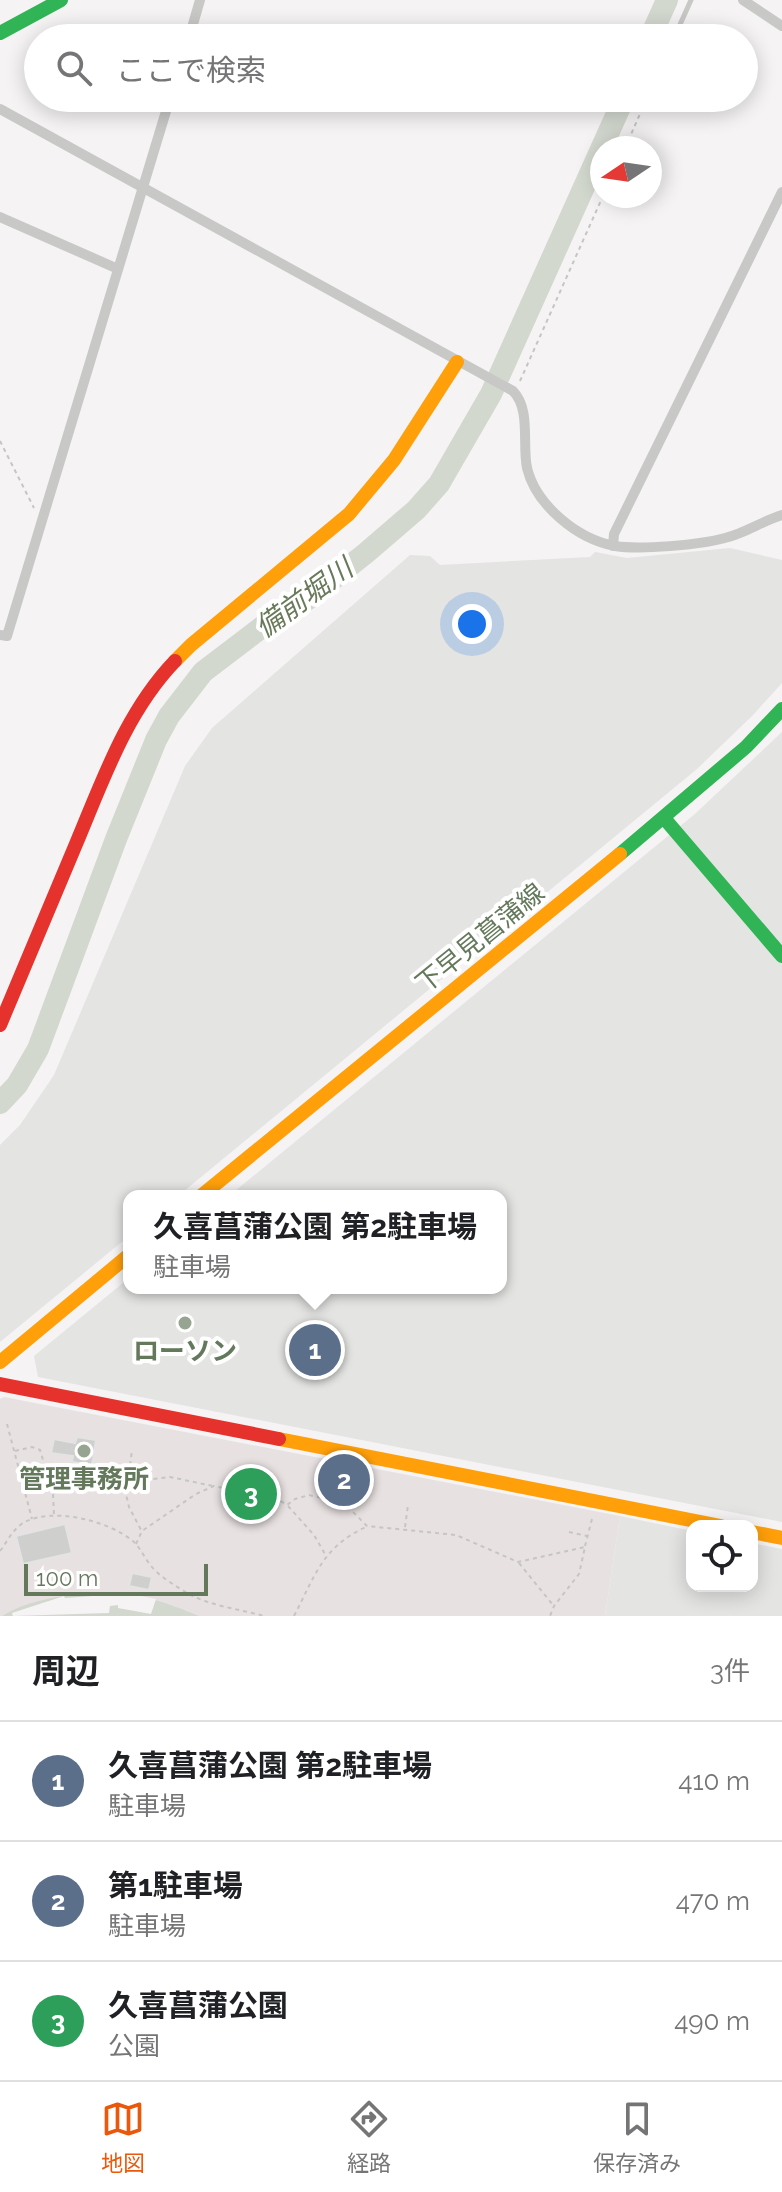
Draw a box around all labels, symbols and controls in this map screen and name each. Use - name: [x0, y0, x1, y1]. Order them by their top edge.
- search box: [24, 24, 758, 112]
- icon: search: [52, 46, 96, 90]
- text: ここで検索: [116, 53, 266, 88]
- north arrow: [590, 136, 662, 208]
- water label: 備前堀川: [249, 550, 361, 644]
- your location: [452, 604, 492, 644]
- street label: 下早見菖蒲線: [410, 877, 550, 999]
- popup: [123, 1190, 507, 1294]
- text: 久喜菖蒲公園 第2駐車場: [153, 1209, 477, 1244]
- text: 駐車場: [153, 1252, 231, 1282]
- marker: ローソン: [176, 1314, 194, 1332]
- pin: 1: [289, 1320, 341, 1380]
- place label: ローソン: [133, 1336, 237, 1366]
- marker: 管理事務所: [75, 1442, 93, 1460]
- pin: 2: [318, 1450, 370, 1510]
- place label: 管理事務所: [19, 1464, 149, 1494]
- pin: 3: [225, 1464, 277, 1524]
- map controls: [686, 1520, 758, 1592]
- button: locate: [686, 1520, 758, 1592]
- scale bar: [24, 1560, 208, 1596]
- text: 100 m: [36, 1565, 98, 1591]
- text: 周辺: [32, 1651, 100, 1691]
- text: 3件: [710, 1656, 750, 1686]
- text: 久喜菖蒲公園 第2駐車場: [108, 1748, 432, 1783]
- text: 1: [52, 1766, 64, 1796]
- text: 410 m: [678, 1766, 750, 1796]
- text: 駐車場: [108, 1791, 186, 1821]
- text: 第1駐車場: [108, 1868, 243, 1903]
- text: 2: [51, 1886, 65, 1916]
- text: 470 m: [676, 1886, 750, 1916]
- text: 駐車場: [108, 1911, 186, 1941]
- text: 久喜菖蒲公園: [108, 1988, 288, 2023]
- text: 3: [51, 2006, 65, 2036]
- text: 490 m: [674, 2006, 750, 2036]
- text: 公園: [108, 2031, 160, 2061]
- tab: 地図: [101, 2097, 145, 2177]
- tab: 経路: [347, 2097, 391, 2177]
- tab: 保存済み: [593, 2097, 681, 2177]

